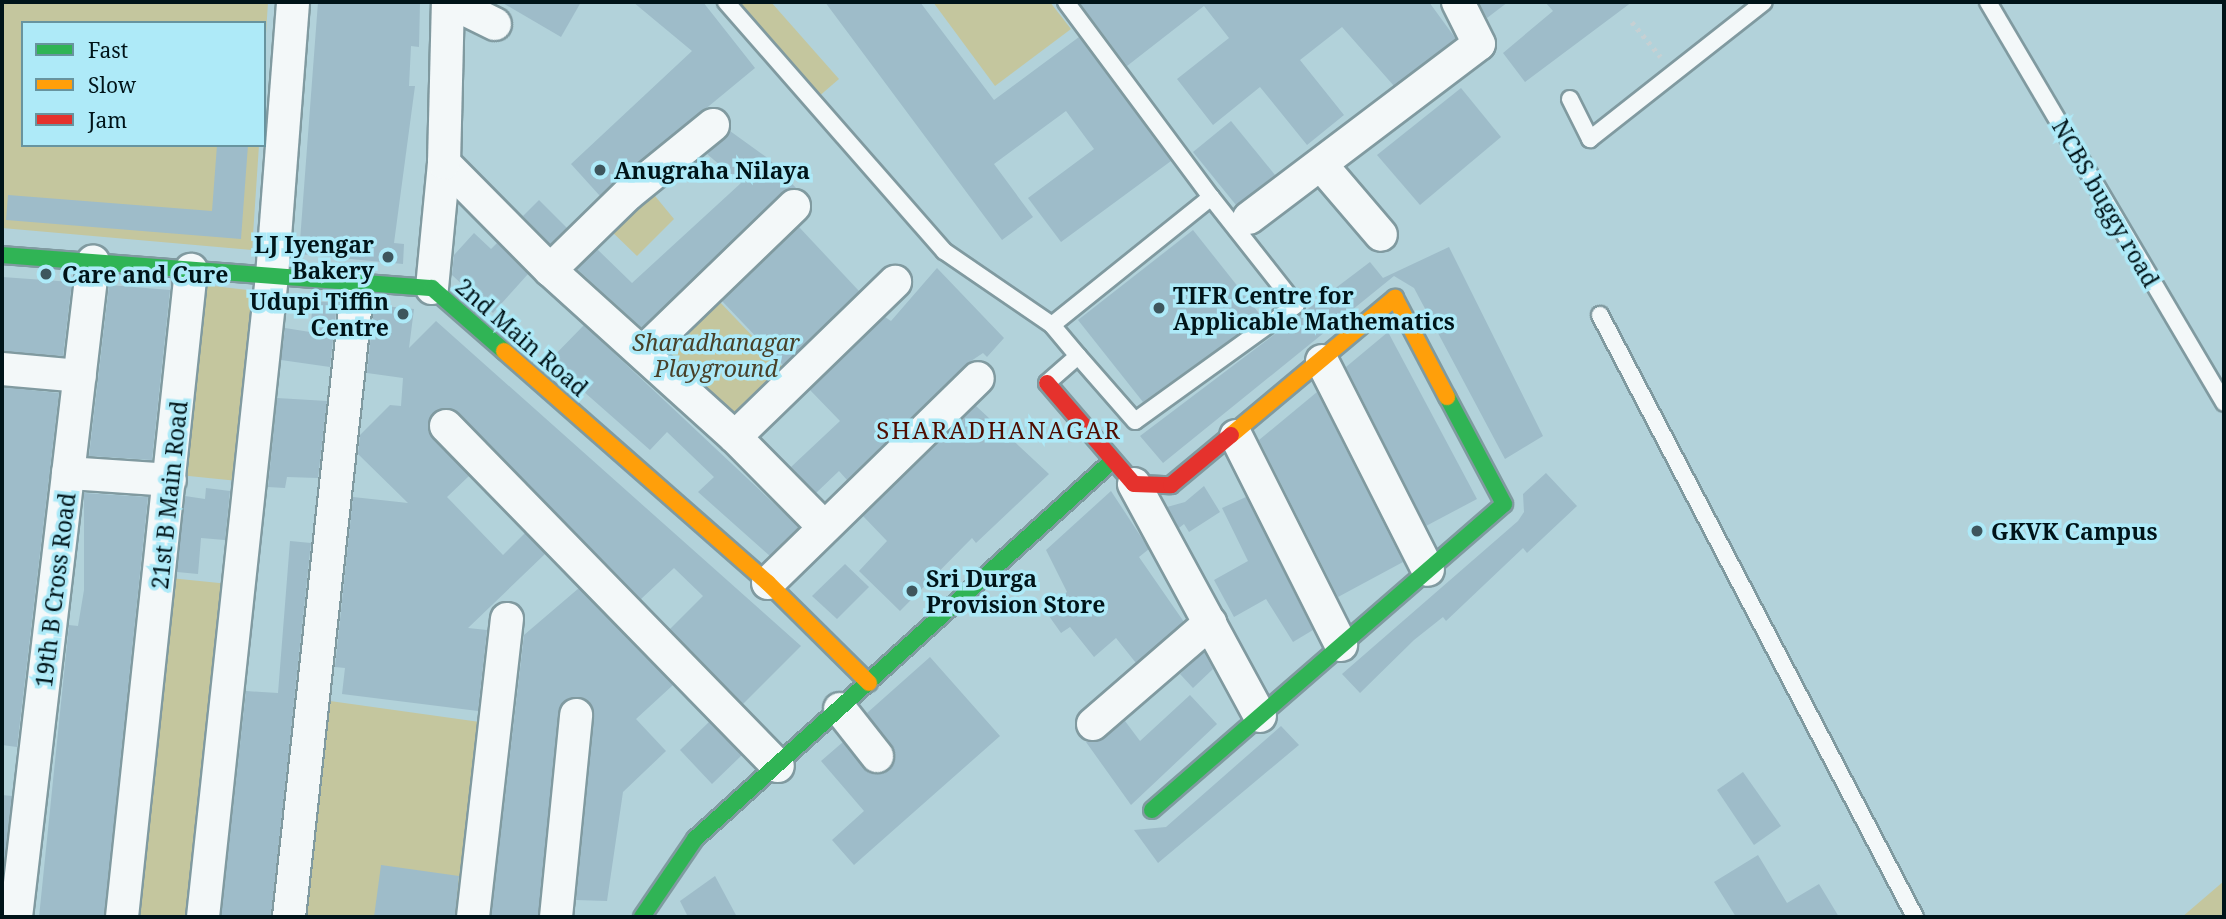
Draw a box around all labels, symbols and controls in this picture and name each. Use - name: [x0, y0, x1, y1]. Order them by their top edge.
- legend: [21, 21, 266, 147]
- text: Fast: [88, 36, 128, 64]
- text: Slow: [88, 71, 136, 99]
- text: Jam: [88, 106, 127, 134]
- street label: NCBS buggy road: [2047, 114, 2165, 292]
- place label: Anugraha Nilaya: [614, 156, 810, 184]
- marker: Anugraha Nilaya: [592, 162, 608, 178]
- place label: LJ Iyengar Bakery: [254, 230, 374, 284]
- marker: LJ Iyengar Bakery: [380, 249, 396, 265]
- place label: Care and Cure: [62, 260, 228, 288]
- marker: Care and Cure: [36, 264, 56, 284]
- street label: 2nd Main Road: [450, 272, 594, 402]
- place label: TIFR Centre for Applicable Mathematics: [1173, 281, 1455, 335]
- place label: Udupi Tiffin Centre: [249, 287, 389, 341]
- marker: TIFR Centre for Applicable Mathematics: [1151, 300, 1167, 316]
- marker: Udupi Tiffin Centre: [395, 306, 411, 322]
- park label: Sharadhanagar Playground: [632, 328, 800, 382]
- street label: 21st B Main Road: [145, 399, 193, 591]
- district label: SHARADHANAGAR: [878, 416, 1120, 444]
- street label: 19th B Cross Road: [29, 491, 81, 689]
- place label: GKVK Campus: [1991, 517, 2158, 545]
- marker: GKVK Campus: [1969, 523, 1985, 539]
- place label: Sri Durga Provision Store: [926, 564, 1105, 618]
- marker: Sri Durga Provision Store: [904, 583, 920, 599]

